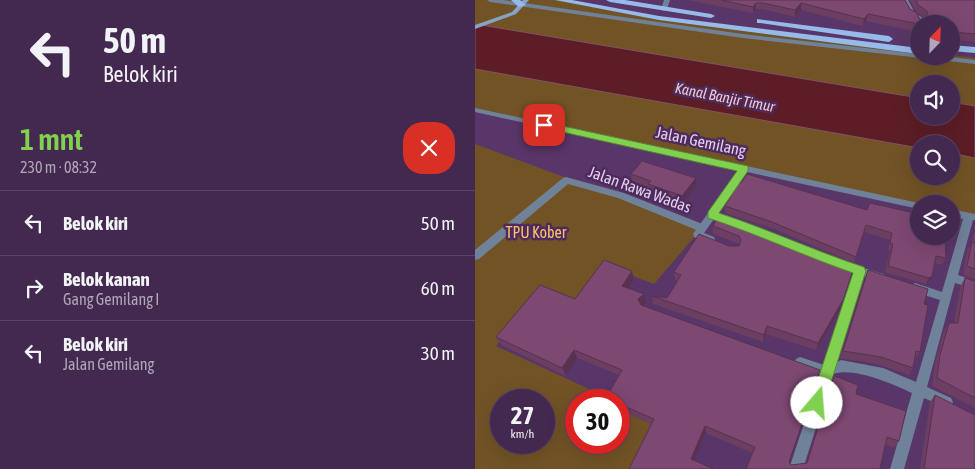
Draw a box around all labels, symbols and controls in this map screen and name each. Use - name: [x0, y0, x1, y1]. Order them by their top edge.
- north arrow: [910, 15, 960, 65]
- map controls: [910, 15, 960, 245]
- icon: left: [20, 20, 85, 85]
- text: 50 m: [103, 20, 166, 60]
- text: Belok kiri: [103, 61, 178, 87]
- button: sound: [910, 75, 960, 125]
- water label: Kanal Banjir Timur: [674, 79, 777, 115]
- pin: [523, 104, 565, 146]
- icon: arrive: [530, 111, 558, 139]
- text: 1 mnt: [20, 122, 83, 156]
- button: close: [403, 122, 455, 174]
- street label: Jalan Gemilang: [654, 123, 748, 160]
- button: search: [910, 135, 960, 185]
- text: 230 m · 08:32: [20, 158, 97, 176]
- street label: Jalan Rawa Wadas: [586, 162, 694, 216]
- button: layers: [910, 195, 960, 245]
- icon: left: [20, 209, 48, 237]
- text: Belok kiri: [63, 212, 128, 234]
- text: 50 m: [421, 212, 455, 234]
- park label: TPU Kober: [505, 223, 567, 241]
- text: Belok kanan: [63, 268, 150, 290]
- icon: right: [20, 274, 48, 302]
- text: 60 m: [421, 277, 455, 299]
- text: Gang Gemilang I: [63, 290, 159, 308]
- text: Belok kiri: [63, 333, 128, 355]
- icon: left: [20, 339, 48, 367]
- text: 30 m: [421, 342, 455, 364]
- text: Jalan Gemilang: [63, 355, 154, 373]
- position arrow: [790, 376, 842, 428]
- speed limit sign: 30: [565, 389, 630, 454]
- text: 27: [511, 401, 534, 429]
- text: km/h: [511, 427, 534, 441]

